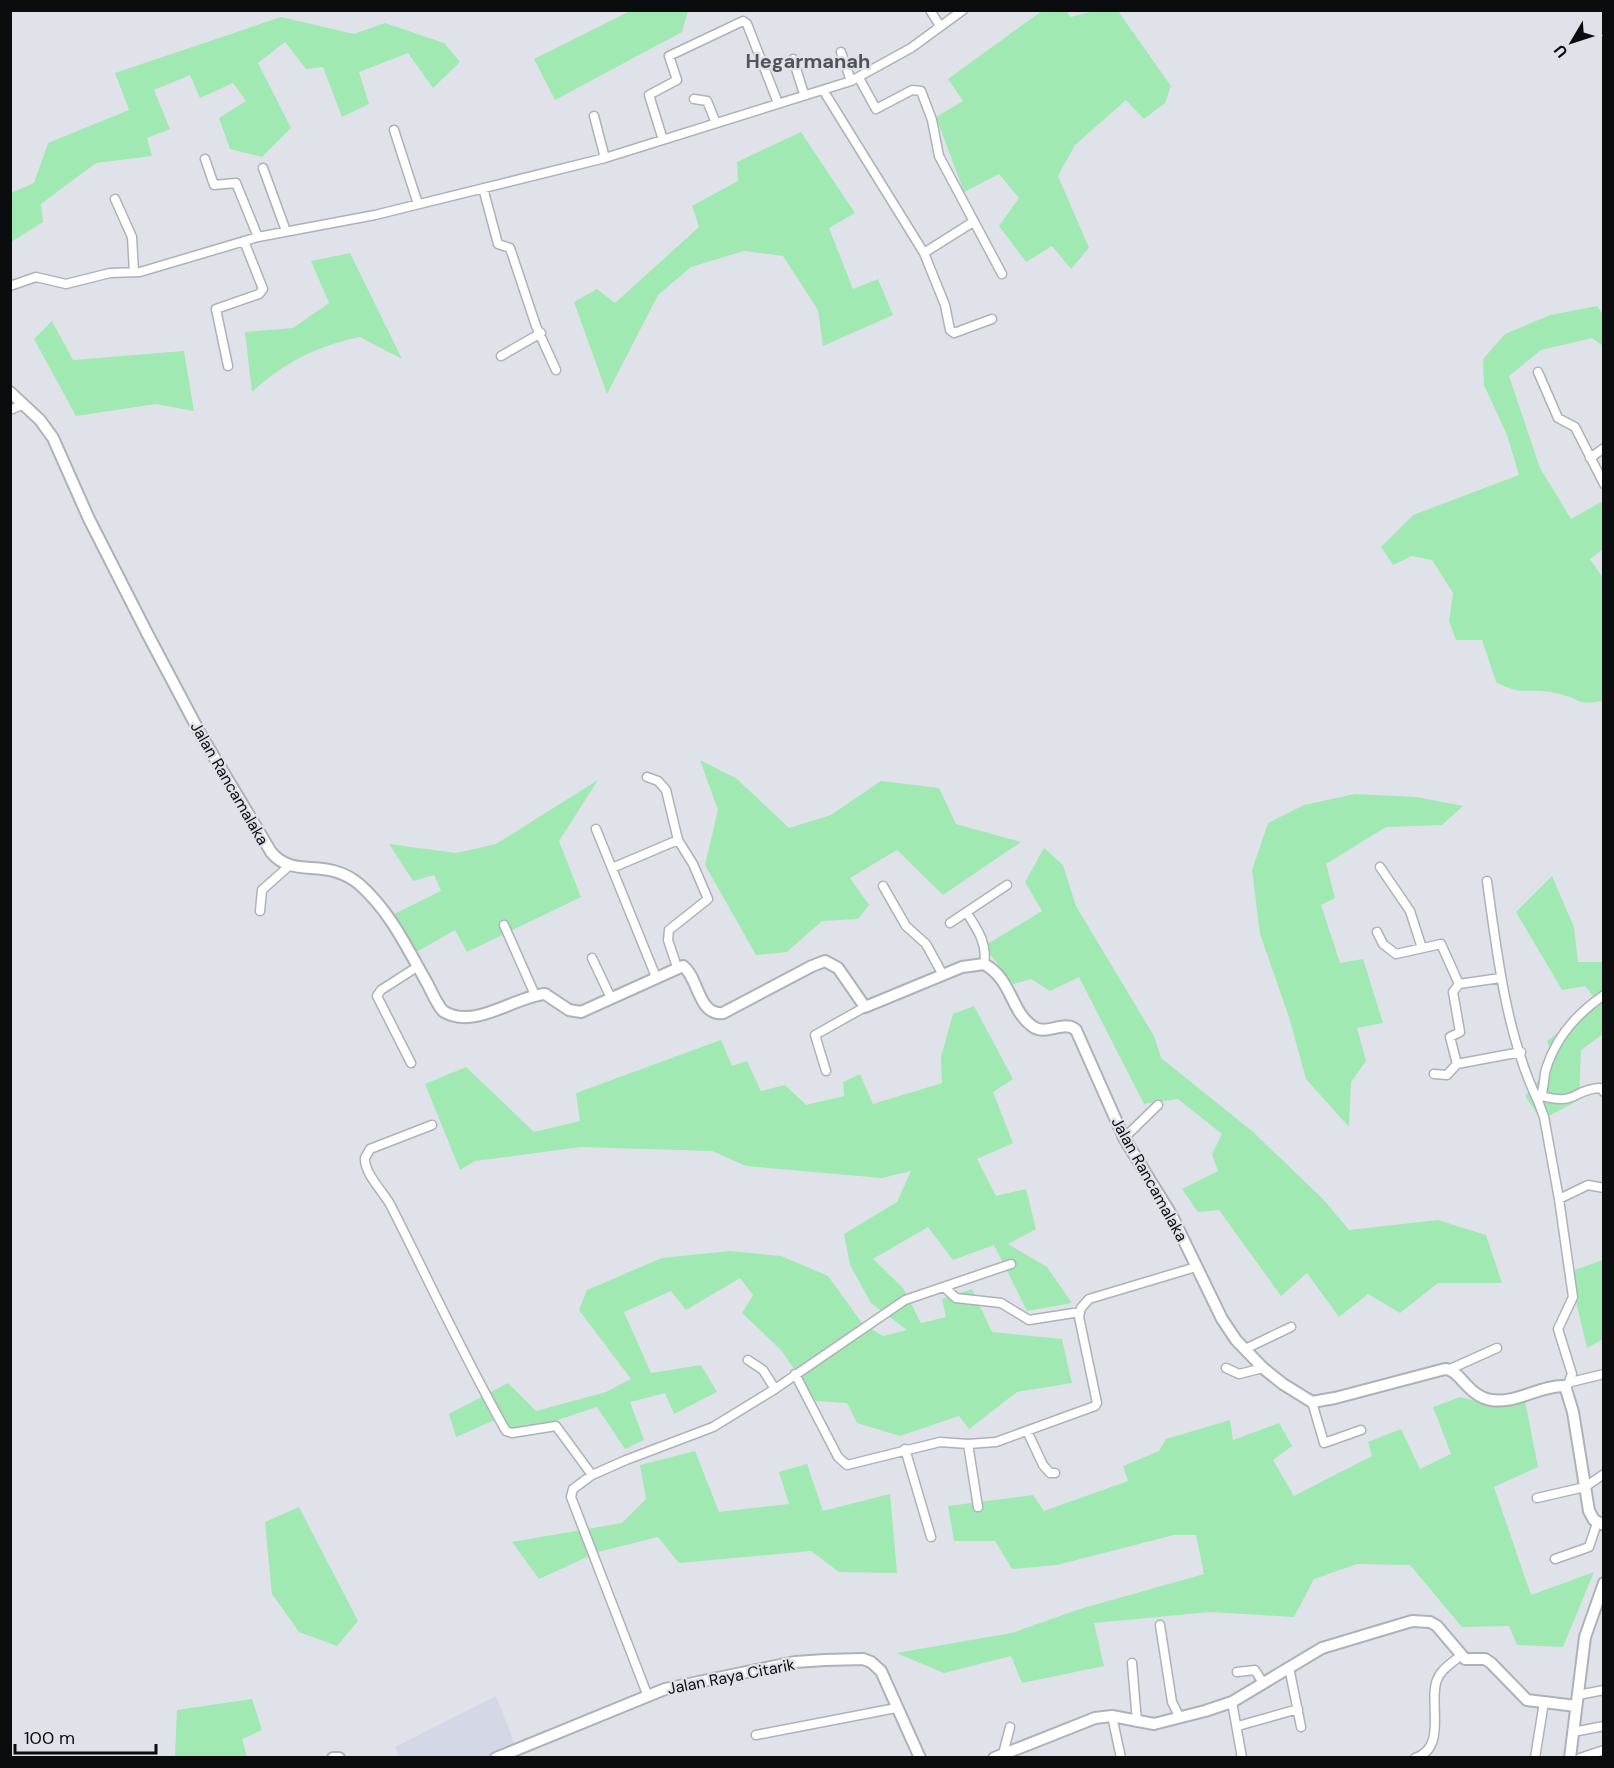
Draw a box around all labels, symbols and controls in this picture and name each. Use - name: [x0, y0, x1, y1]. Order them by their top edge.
- north arrow: [1542, 12, 1602, 72]
- text: U: [1549, 40, 1572, 62]
- district label: Hegarmanah: [746, 48, 870, 74]
- street label: Jalan Rancamalaka: [186, 718, 274, 849]
- street label: Jalan Rancamalaka: [1107, 1113, 1193, 1245]
- street label: Jalan Raya Citarik: [665, 1654, 797, 1699]
- scale bar: [15, 1717, 156, 1755]
- text: 100 m: [24, 1726, 75, 1750]

